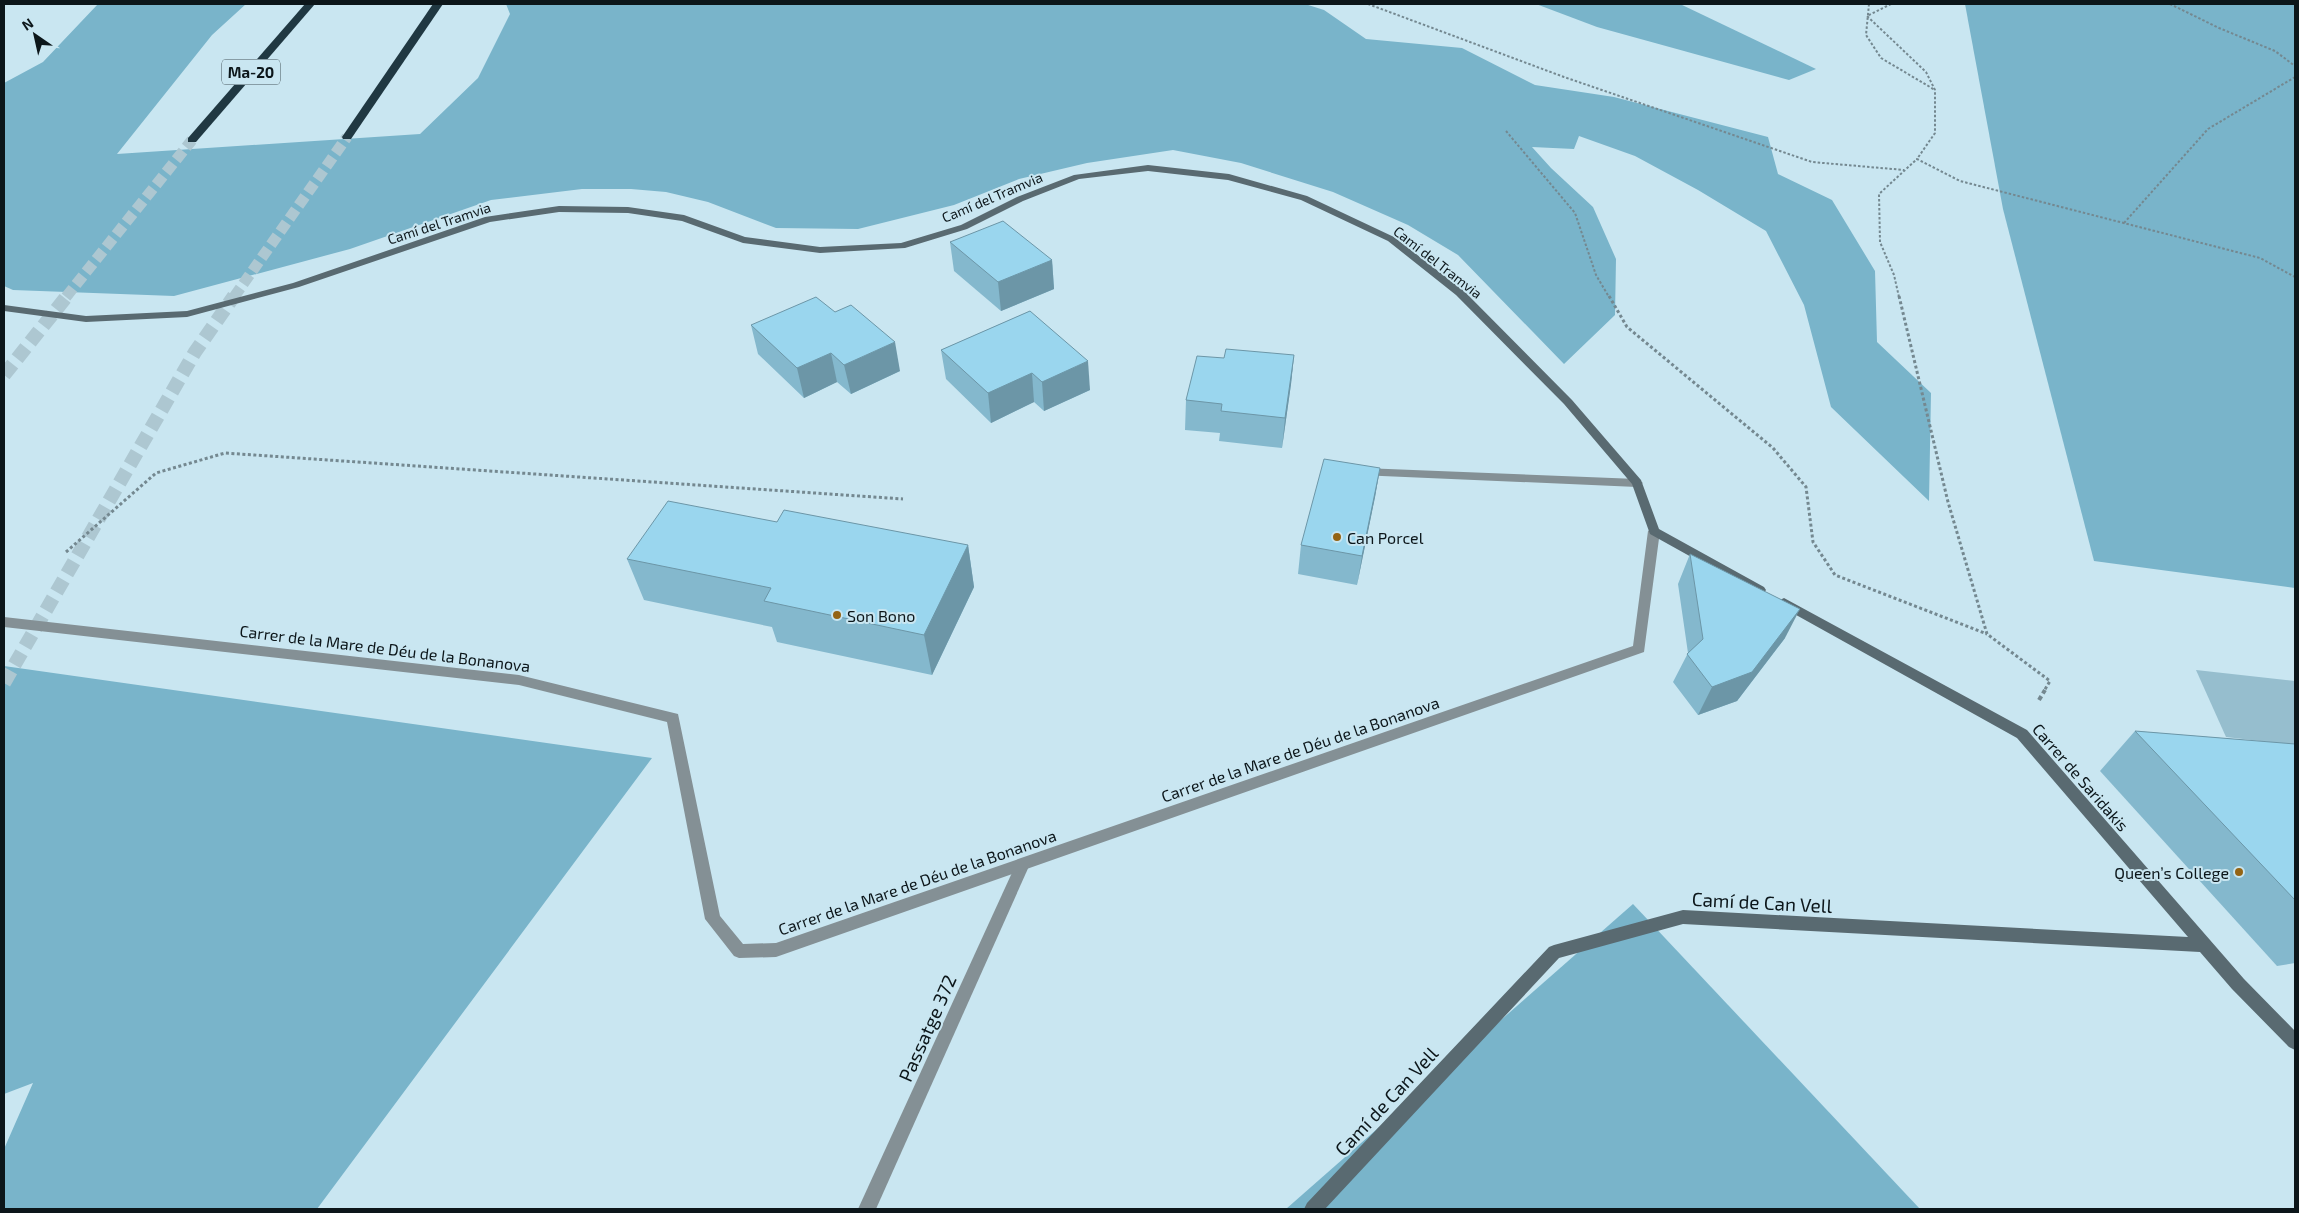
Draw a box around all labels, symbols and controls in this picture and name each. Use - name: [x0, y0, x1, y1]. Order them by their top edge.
- north arrow: [10, 10, 60, 60]
- text: N: [19, 14, 36, 34]
- road number: Ma-20: [222, 60, 280, 84]
- street label: Camí del Tramvia: [939, 168, 1045, 226]
- street label: Camí del Tramvia: [385, 198, 493, 248]
- street label: Camí del Tramvia: [1390, 222, 1486, 302]
- place label: Can Porcel: [1347, 528, 1424, 547]
- marker: Can Porcel: [1331, 531, 1343, 543]
- place label: Son Bono: [847, 606, 915, 625]
- marker: Son Bono: [831, 609, 843, 621]
- street label: Carrer de la Mare de Déu de la Bonanova: [239, 621, 531, 675]
- street label: Carrer de la Mare de Déu de la Bonanova: [1159, 692, 1441, 806]
- street label: Carrer de Saridakis: [2029, 719, 2133, 835]
- street label: Carrer de la Mare de Déu de la Bonanova: [776, 825, 1058, 939]
- place label: Queen’s College: [2114, 863, 2229, 883]
- marker: Queen’s College: [2233, 866, 2245, 878]
- street label: Camí de Can Vell: [1691, 887, 1833, 917]
- street label: Passatge 372: [893, 971, 961, 1085]
- street label: Camí de Can Vell: [1330, 1041, 1443, 1160]

